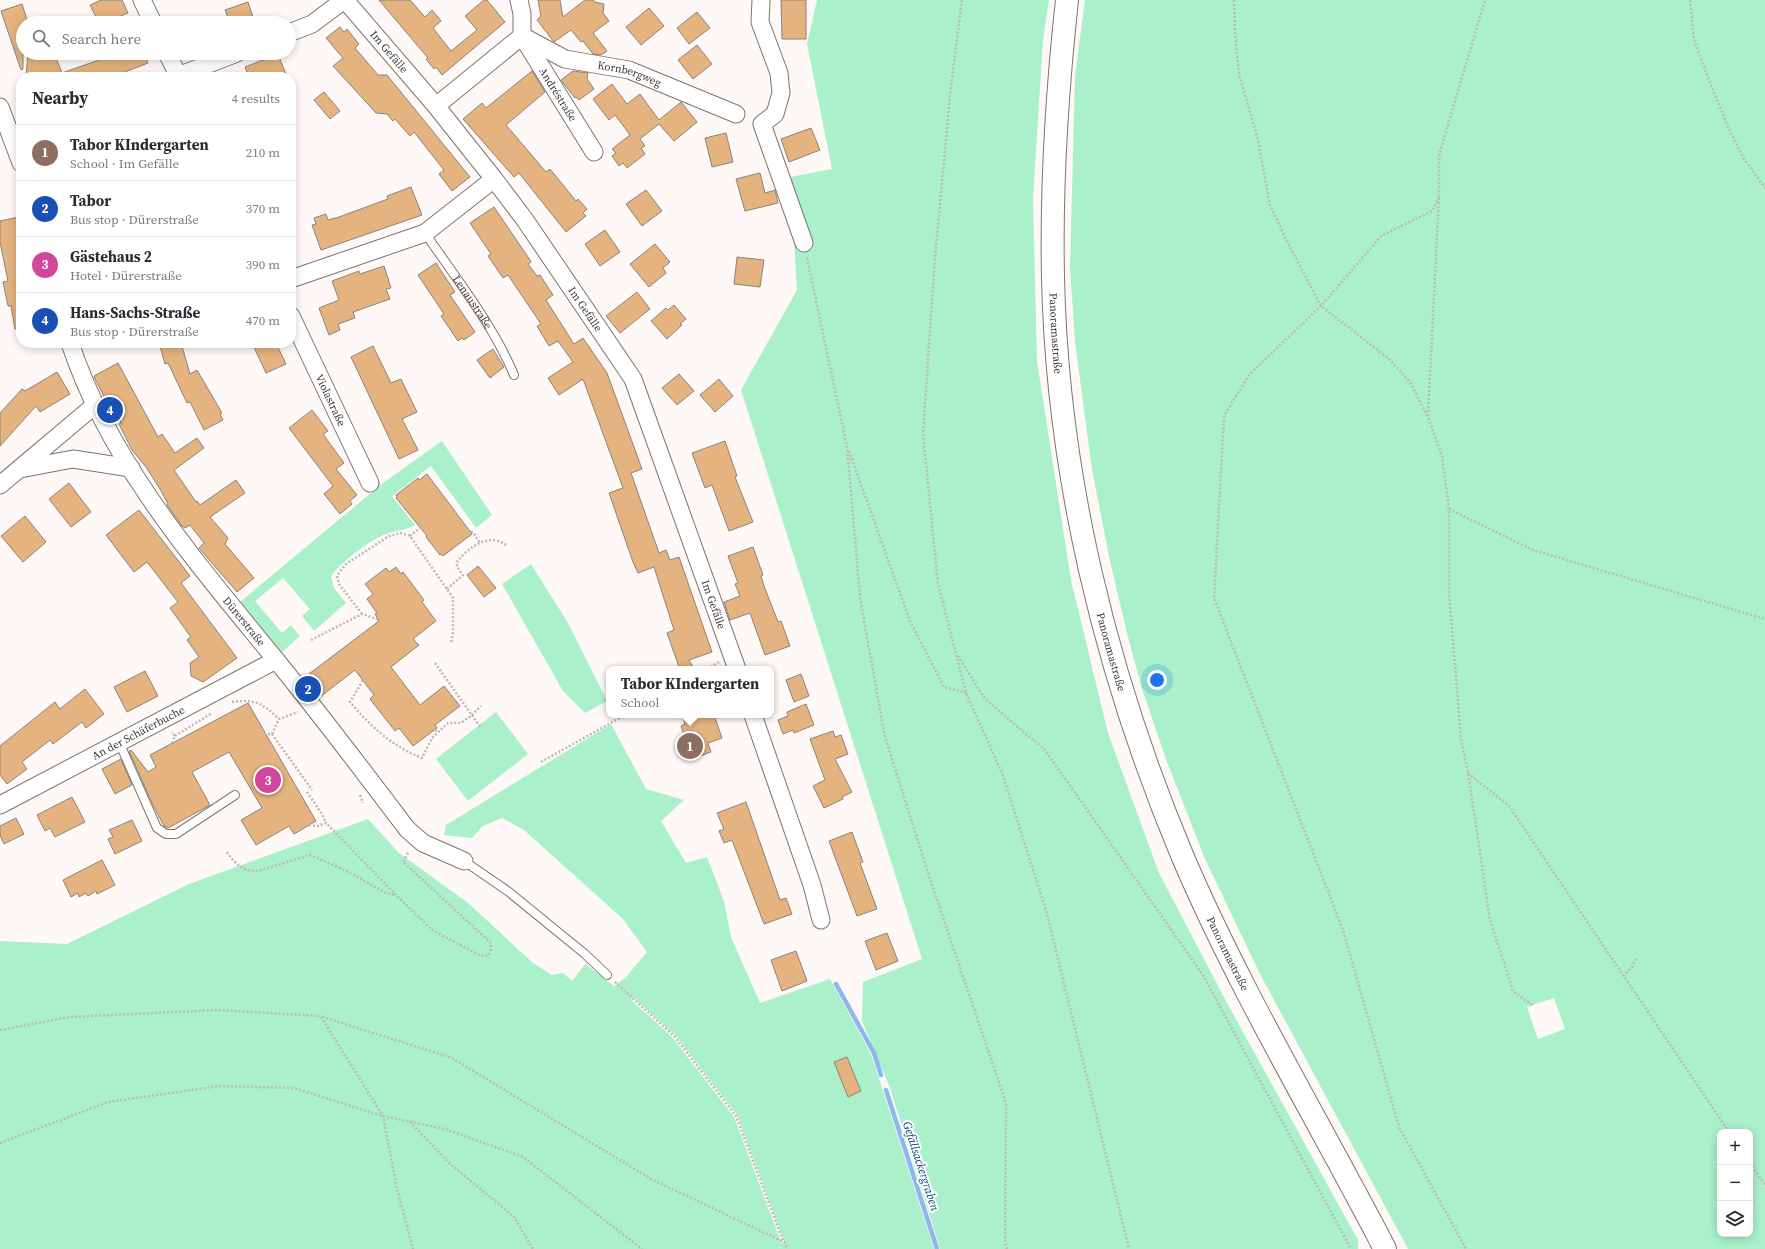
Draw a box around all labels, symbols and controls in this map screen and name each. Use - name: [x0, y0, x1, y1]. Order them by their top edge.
- search box: [16, 16, 296, 60]
- icon: search: [30, 27, 52, 49]
- text: Search here: [62, 28, 141, 49]
- street label: Im Gefälle: [367, 28, 412, 77]
- street label: Kornbergweg: [596, 58, 664, 91]
- street label: Andréstraße: [535, 65, 580, 125]
- text: Nearby: [32, 86, 88, 110]
- text: 4 results: [232, 90, 280, 107]
- text: Tabor KIndergarten: [70, 134, 209, 155]
- text: 1: [41, 144, 49, 161]
- text: 210 m: [246, 144, 280, 161]
- text: School · Im Gefälle: [70, 155, 179, 172]
- text: Tabor: [70, 190, 111, 211]
- text: 2: [41, 200, 49, 217]
- text: 370 m: [246, 200, 280, 217]
- text: Bus stop · Dürerstraße: [70, 211, 199, 228]
- text: Gästehaus 2: [70, 246, 152, 267]
- text: 3: [41, 256, 49, 273]
- text: 390 m: [246, 256, 280, 273]
- text: Hotel · Dürerstraße: [70, 267, 182, 284]
- street label: Lenaustraße: [449, 272, 496, 332]
- street label: Im Gefälle: [564, 284, 606, 335]
- street label: Panoramastraße: [1045, 293, 1065, 375]
- text: Hans-Sachs-Straße: [70, 302, 200, 323]
- text: 4: [41, 312, 49, 329]
- text: 470 m: [246, 312, 280, 329]
- text: Bus stop · Dürerstraße: [70, 323, 199, 340]
- street label: Violastraße: [312, 372, 349, 429]
- pin: 4: [97, 395, 123, 425]
- street label: Im Gefälle: [698, 578, 729, 632]
- street label: Dürerstraße: [219, 594, 269, 650]
- street label: Panoramastraße: [1093, 611, 1129, 694]
- popup: [606, 666, 774, 718]
- your location: [1147, 670, 1167, 690]
- text: Tabor KIndergarten: [621, 673, 759, 694]
- pin: 2: [295, 674, 321, 704]
- text: School: [621, 694, 659, 711]
- street label: An der Schäferbuche: [89, 702, 188, 763]
- pin: 1: [677, 731, 703, 761]
- pin: 3: [255, 765, 281, 795]
- street label: Panoramastraße: [1203, 914, 1252, 994]
- water label: Gefällsackergraben: [899, 1119, 943, 1213]
- map controls: [1717, 1129, 1753, 1237]
- button: +: [1717, 1129, 1753, 1165]
- button: −: [1717, 1165, 1753, 1201]
- button: layers: [1717, 1201, 1753, 1237]

